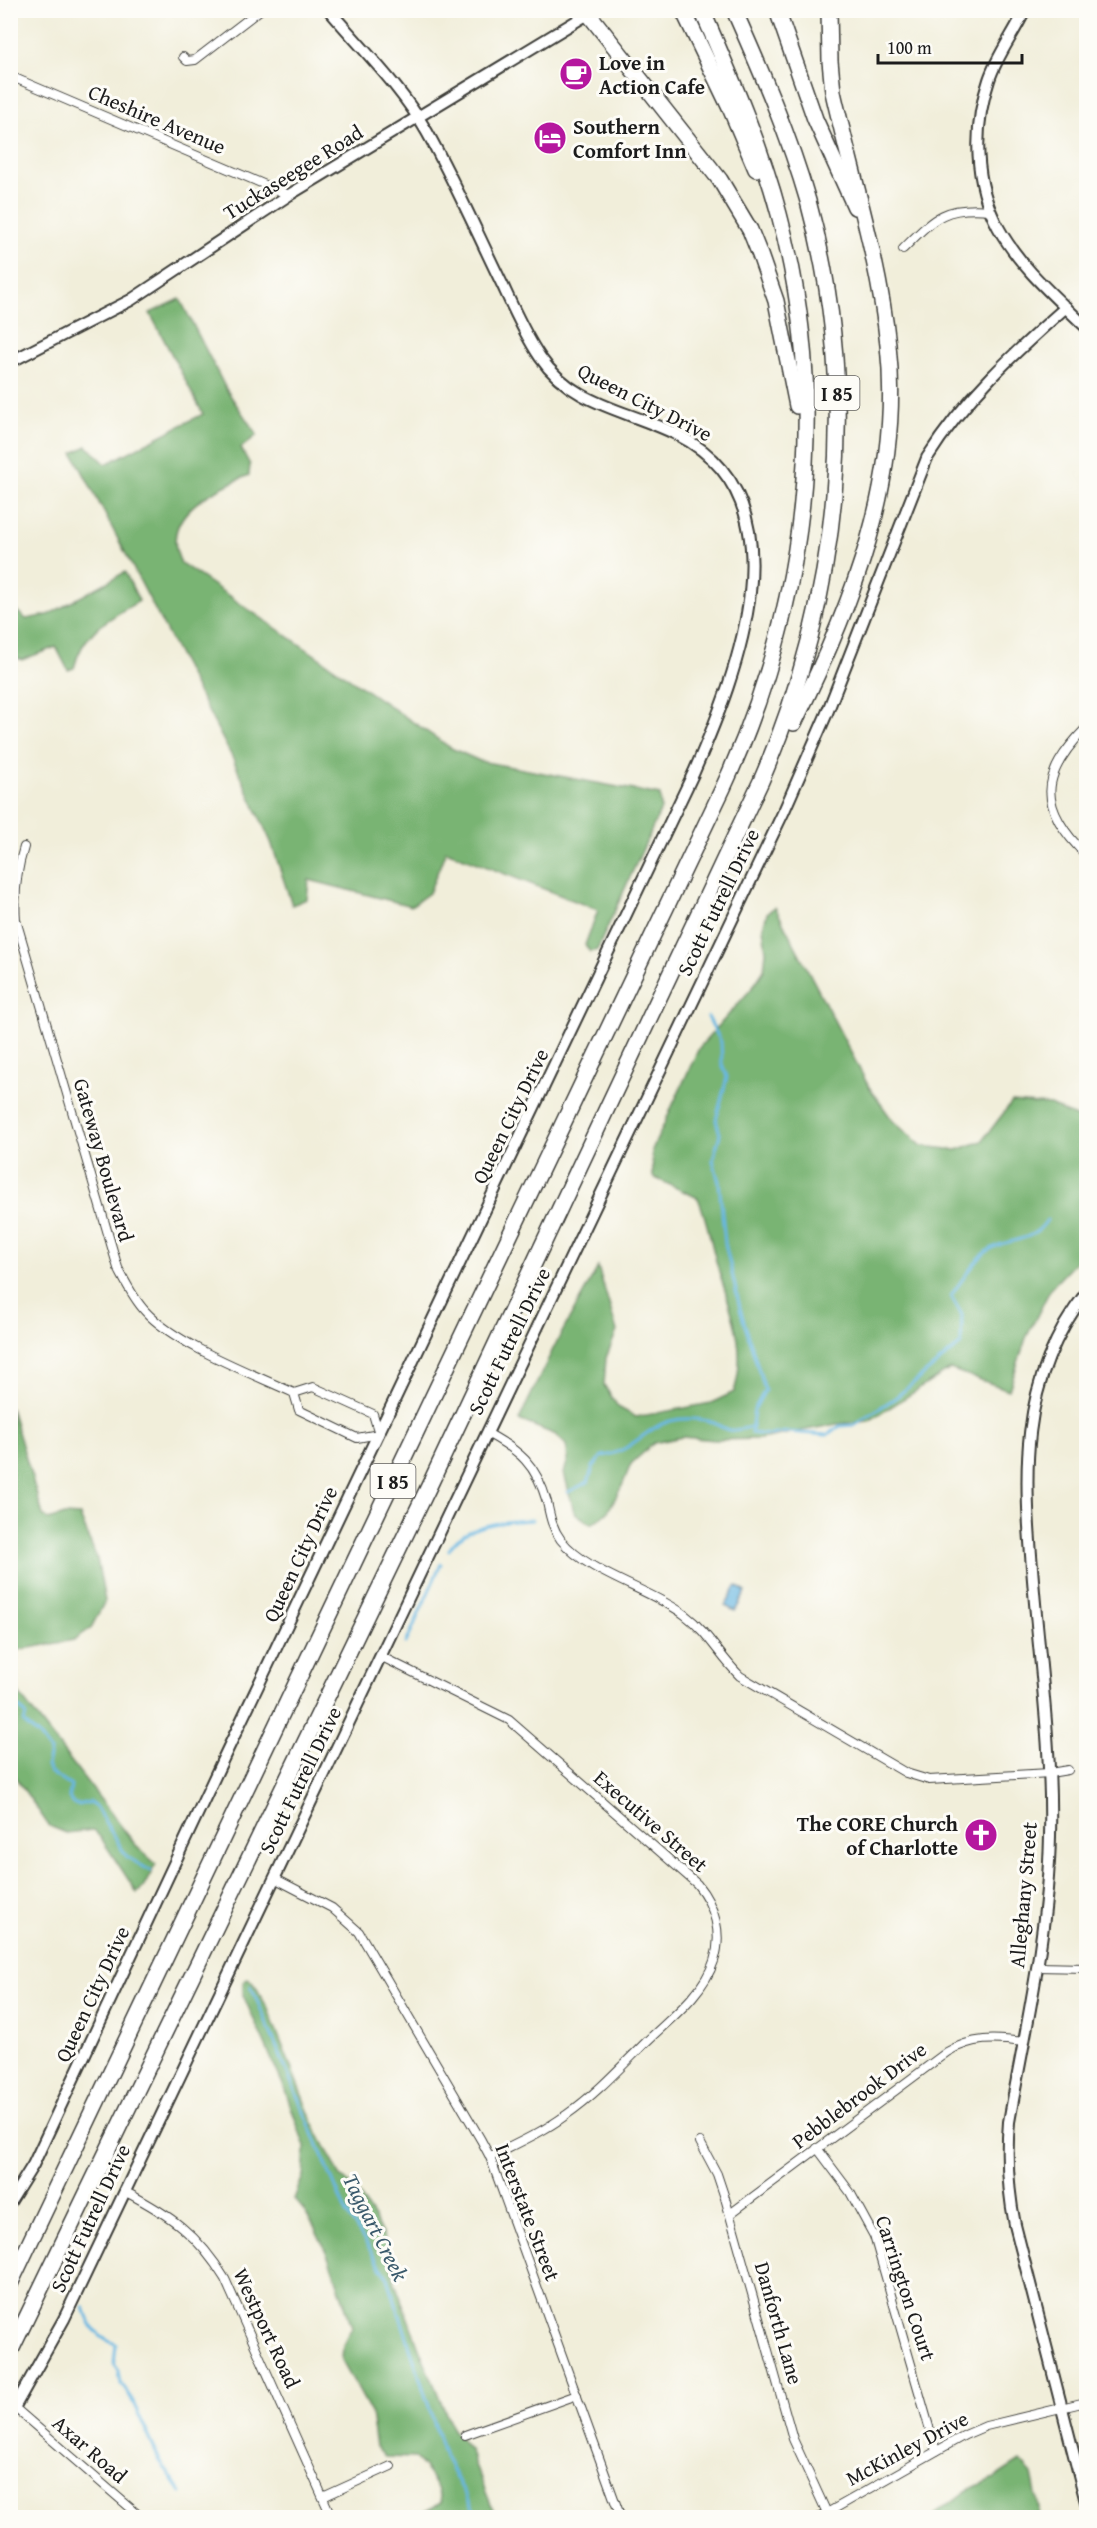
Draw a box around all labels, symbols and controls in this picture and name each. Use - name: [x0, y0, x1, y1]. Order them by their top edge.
- scale bar: [878, 27, 1022, 65]
- text: 100 m: [887, 34, 932, 61]
- place label: Love in Action Cafe: [599, 47, 705, 102]
- cafe icon: Love in Action Cafe: [558, 56, 594, 92]
- street label: Cheshire Avenue: [84, 76, 231, 162]
- place label: Southern Comfort Inn: [573, 111, 687, 166]
- street label: Tuckaseegee Road: [217, 116, 370, 227]
- hotel icon: Southern Comfort Inn: [532, 120, 568, 156]
- street label: Queen City Drive: [572, 355, 718, 449]
- road number: I 85: [814, 376, 860, 410]
- street label: Scott Futrell Drive: [669, 823, 767, 981]
- street label: Queen City Drive: [464, 1043, 556, 1189]
- street label: Gateway Boulevard: [66, 1075, 142, 1246]
- street label: Scott Futrell Drive: [460, 1262, 558, 1420]
- road number: I 85: [370, 1464, 416, 1498]
- street label: Queen City Drive: [255, 1481, 345, 1627]
- street label: Scott Futrell Drive: [251, 1701, 349, 1859]
- street label: Executive Street: [587, 1763, 715, 1880]
- place label: The CORE Church of Charlotte: [797, 1808, 959, 1863]
- church icon: The CORE Church of Charlotte: [963, 1817, 999, 1853]
- street label: Alleghany Street: [1001, 1820, 1045, 1969]
- street label: Queen City Drive: [47, 1921, 137, 2067]
- street label: Pebblebrook Drive: [785, 2034, 933, 2156]
- street label: Scott Futrell Drive: [42, 2139, 138, 2297]
- street label: Interstate Street: [488, 2139, 569, 2286]
- water label: Taggart Creek: [335, 2168, 417, 2287]
- street label: Carrington Court: [868, 2211, 944, 2365]
- street label: Danforth Lane: [747, 2258, 811, 2388]
- street label: Westport Road: [226, 2263, 309, 2394]
- street label: McKinley Drive: [840, 2403, 974, 2493]
- street label: Axar Road: [46, 2408, 135, 2491]

